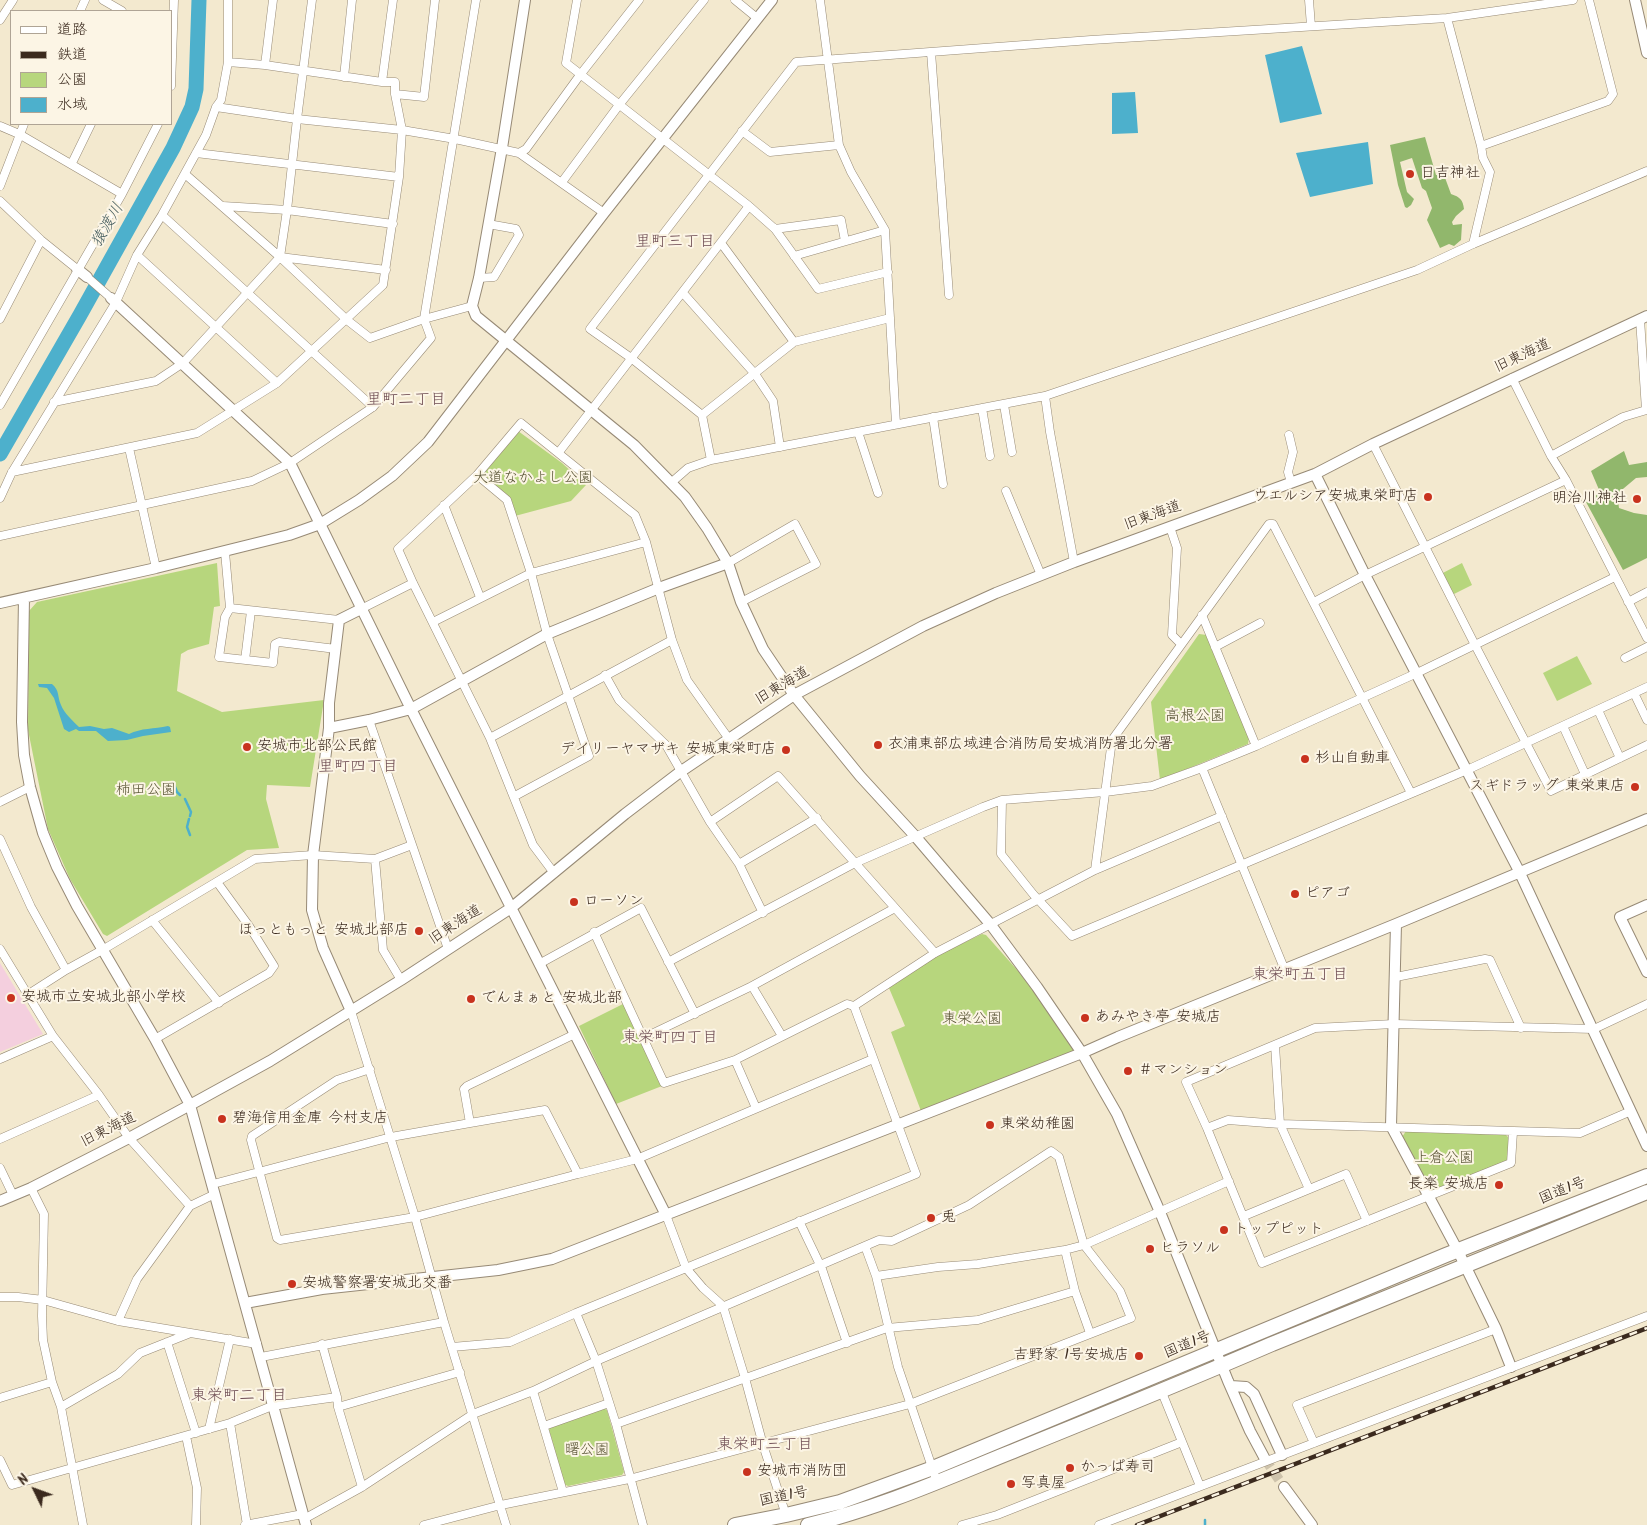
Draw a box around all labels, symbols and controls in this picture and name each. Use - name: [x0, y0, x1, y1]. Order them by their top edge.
- legend: [10, 10, 172, 125]
- text: 道路: [57, 18, 87, 42]
- text: 鉄道: [57, 43, 87, 67]
- text: 公園: [57, 68, 87, 92]
- text: 水域: [57, 93, 87, 117]
- place label: 日吉神社: [1420, 165, 1480, 183]
- marker: 日吉神社: [1404, 168, 1416, 180]
- water label: 猿渡川: [89, 200, 129, 252]
- district label: 里町三丁目: [635, 233, 715, 253]
- street label: 旧東海道: [1492, 336, 1554, 378]
- district label: 里町二丁目: [366, 391, 446, 411]
- park label: 大道なかよし公園: [473, 470, 593, 488]
- place label: ウエルシア安城東栄町店: [1253, 488, 1418, 506]
- place label: 明治川神社: [1552, 490, 1627, 508]
- marker: ウエルシア安城東栄町店: [1422, 491, 1434, 503]
- marker: 明治川神社: [1631, 493, 1643, 505]
- street label: 旧東海道: [1122, 498, 1184, 536]
- street label: 旧東海道: [753, 664, 813, 710]
- park label: 高根公園: [1165, 708, 1225, 726]
- place label: 衣浦東部広域連合消防局安城消防署北分署: [888, 736, 1173, 754]
- place label: 安城市北部公民館: [257, 738, 377, 756]
- marker: 衣浦東部広域連合消防局安城消防署北分署: [872, 739, 884, 751]
- marker: 安城市北部公民館: [241, 741, 253, 753]
- place label: デイリーヤマザキ 安城東栄町店: [560, 741, 776, 759]
- marker: デイリーヤマザキ 安城東栄町店: [780, 744, 792, 756]
- place label: 杉山自動車: [1315, 750, 1390, 768]
- marker: 杉山自動車: [1299, 753, 1311, 765]
- district label: 里町四丁目: [318, 758, 398, 778]
- place label: スギドラッグ 東栄東店: [1469, 778, 1625, 796]
- marker: スギドラッグ 東栄東店: [1629, 781, 1641, 793]
- park label: 柿田公園: [116, 782, 176, 800]
- place label: ピアゴ: [1305, 885, 1350, 903]
- marker: ピアゴ: [1289, 888, 1301, 900]
- place label: ローソン: [584, 893, 644, 911]
- marker: ローソン: [568, 896, 580, 908]
- street label: 旧東海道: [426, 902, 486, 950]
- place label: ほっともっと 安城北部店: [238, 922, 409, 940]
- marker: ほっともっと 安城北部店: [413, 925, 425, 937]
- district label: 東栄町五丁目: [1252, 966, 1348, 986]
- place label: 安城市立安城北部小学校: [21, 989, 186, 1007]
- place label: でんまぁと 安城北部: [481, 990, 622, 1008]
- marker: 安城市立安城北部小学校: [5, 992, 17, 1004]
- marker: でんまぁと 安城北部: [465, 993, 477, 1005]
- place label: あみやき亭 安城店: [1095, 1009, 1221, 1027]
- park label: 東栄公園: [942, 1011, 1002, 1029]
- marker: あみやき亭 安城店: [1079, 1012, 1091, 1024]
- district label: 東栄町四丁目: [622, 1029, 718, 1049]
- place label: ＃マンション: [1138, 1062, 1228, 1080]
- marker: ＃マンション: [1122, 1065, 1134, 1077]
- street label: 旧東海道: [78, 1109, 140, 1153]
- place label: 碧海信用金庫 今村支店: [232, 1110, 388, 1128]
- marker: 碧海信用金庫 今村支店: [216, 1113, 228, 1125]
- place label: 東栄幼稚園: [1000, 1116, 1075, 1134]
- marker: 東栄幼稚園: [984, 1119, 996, 1131]
- park label: 上倉公園: [1414, 1150, 1474, 1168]
- street label: 国道1号: [1537, 1174, 1589, 1210]
- place label: 長楽 安城店: [1408, 1176, 1489, 1194]
- marker: 長楽 安城店: [1493, 1179, 1505, 1191]
- place label: 兎: [941, 1209, 956, 1227]
- marker: 兎: [925, 1212, 937, 1224]
- place label: トップピット: [1234, 1221, 1324, 1239]
- marker: トップピット: [1218, 1224, 1230, 1236]
- place label: ヒラソル: [1160, 1240, 1220, 1258]
- marker: ヒラソル: [1144, 1243, 1156, 1255]
- place label: 安城警察署安城北交番: [302, 1275, 452, 1293]
- marker: 安城警察署安城北交番: [286, 1278, 298, 1290]
- street label: 国道1号: [1162, 1328, 1214, 1364]
- place label: 吉野家 1号安城店: [1013, 1347, 1129, 1365]
- marker: 吉野家 1号安城店: [1133, 1350, 1145, 1362]
- district label: 東栄町二丁目: [191, 1387, 287, 1407]
- district label: 東栄町三丁目: [717, 1436, 813, 1456]
- park label: 曙公園: [565, 1442, 609, 1460]
- place label: かっぱ寿司: [1080, 1459, 1155, 1477]
- marker: かっぱ寿司: [1064, 1462, 1076, 1474]
- place label: 安城市消防団: [757, 1463, 847, 1481]
- north arrow: [10, 1465, 60, 1515]
- marker: 安城市消防団: [741, 1466, 753, 1478]
- text: N: [13, 1469, 35, 1491]
- place label: 写真屋: [1021, 1475, 1066, 1493]
- marker: 写真屋: [1005, 1478, 1017, 1490]
- street label: 国道1号: [758, 1484, 810, 1512]

